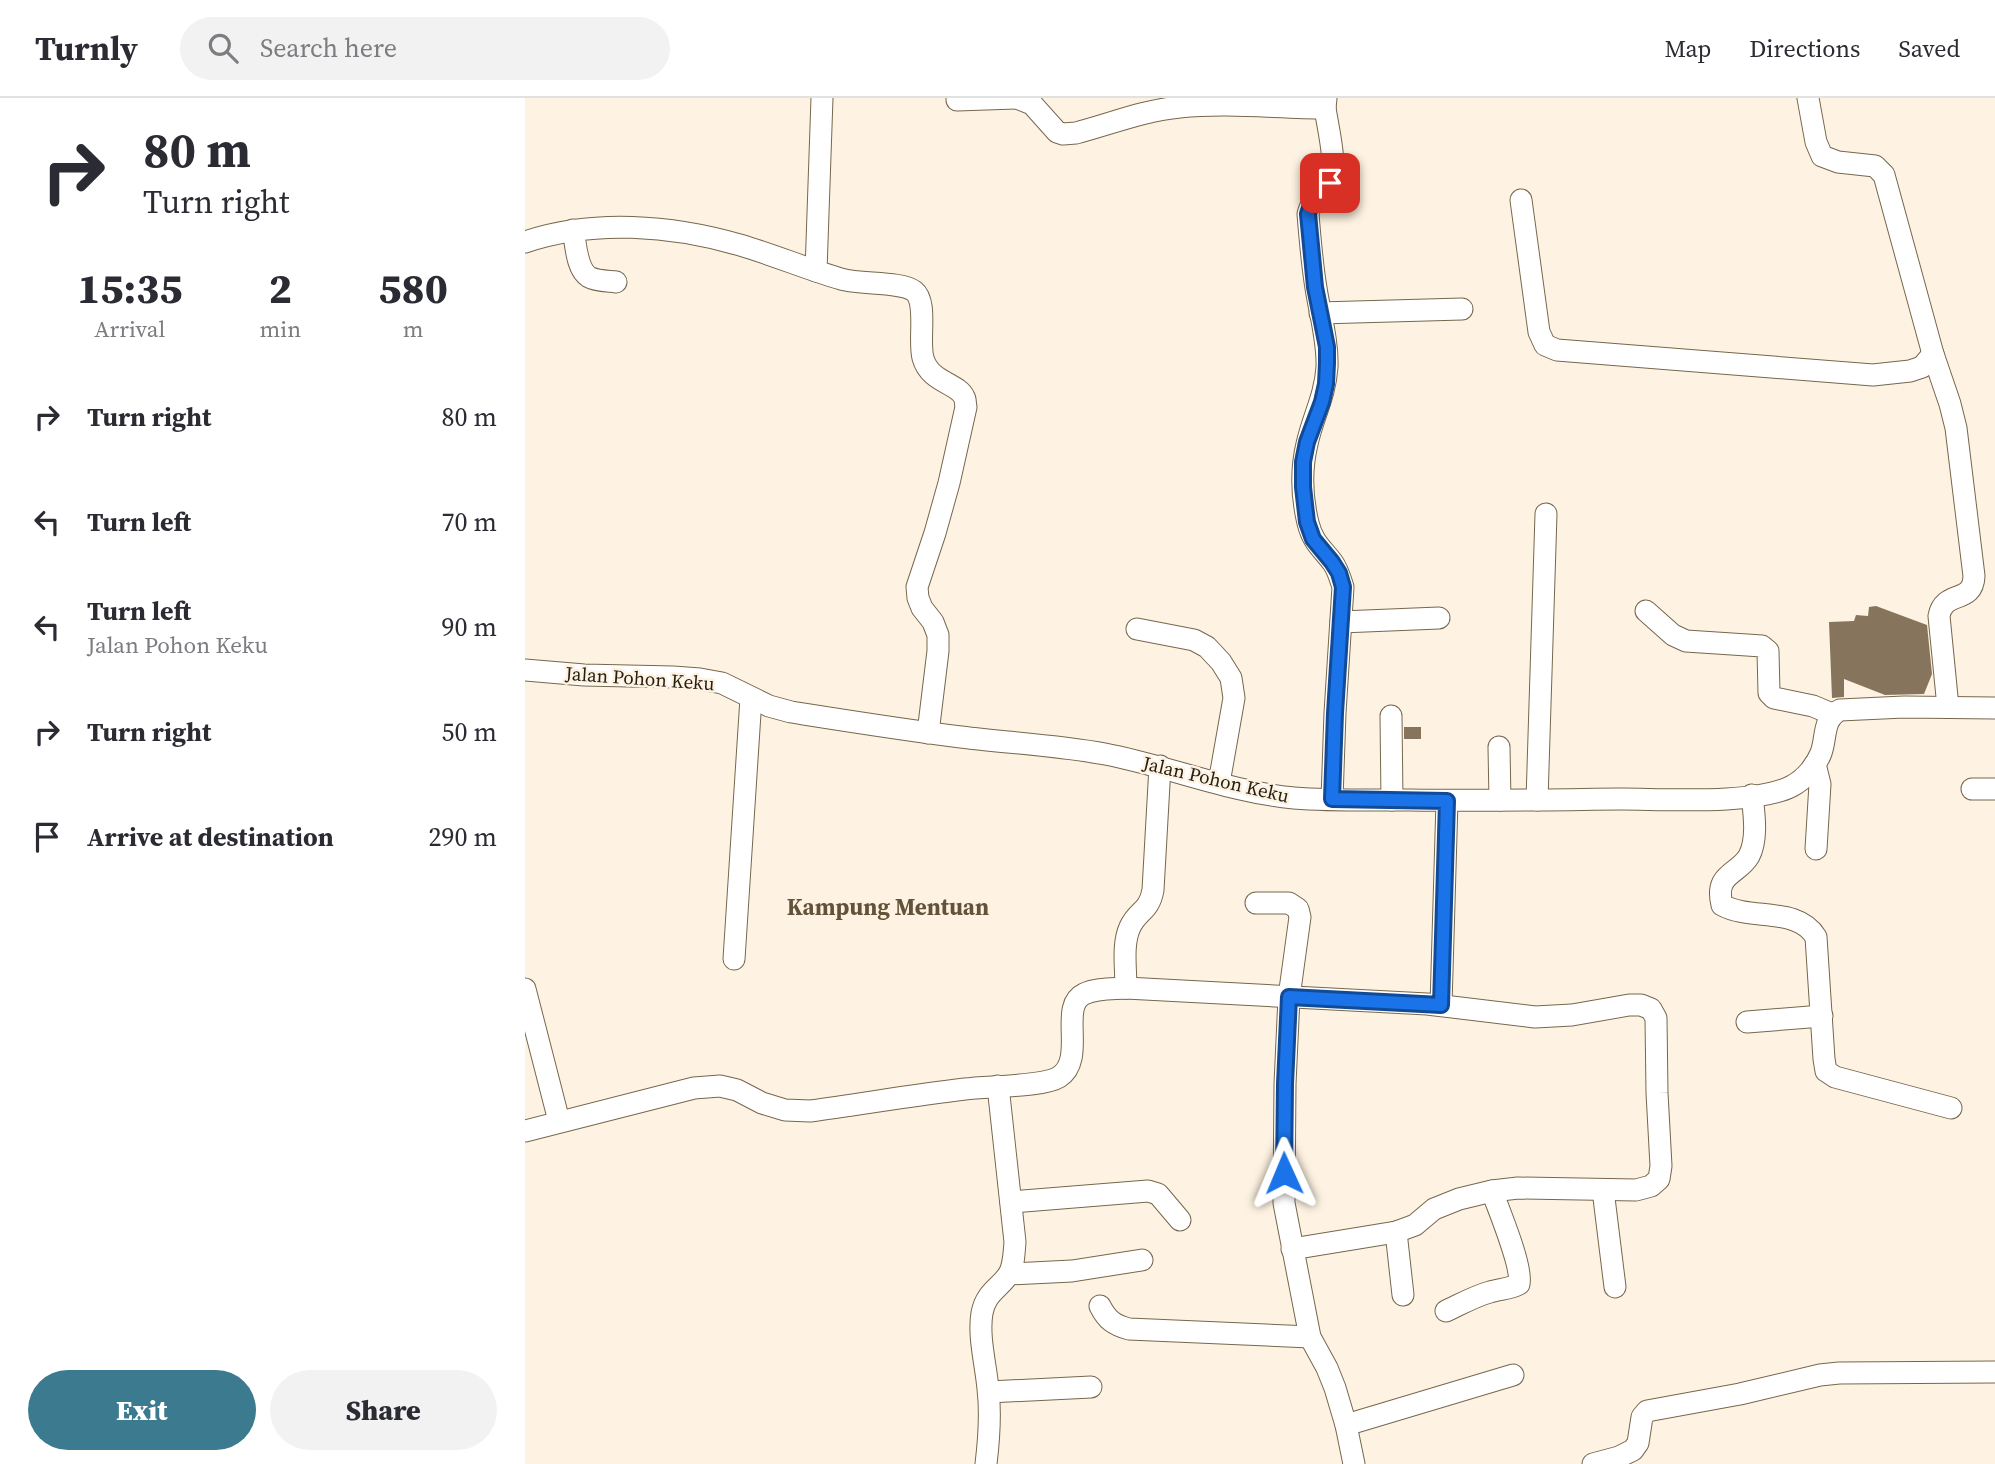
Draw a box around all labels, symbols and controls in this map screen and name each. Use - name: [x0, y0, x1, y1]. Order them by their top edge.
- search box: [180, 17, 670, 80]
- text: Turnly: [35, 26, 138, 71]
- icon: search: [204, 29, 242, 67]
- text: Search here: [260, 30, 397, 66]
- text: Map: [1664, 32, 1711, 65]
- text: Directions: [1749, 32, 1860, 65]
- text: Saved: [1898, 32, 1960, 65]
- text: 80 m: [143, 116, 251, 183]
- icon: right: [28, 126, 119, 217]
- pin: [1300, 153, 1360, 213]
- icon: arrive: [1311, 164, 1349, 202]
- text: Turn right: [143, 180, 289, 224]
- text: 15:35: [77, 259, 182, 317]
- text: 2: [269, 259, 292, 317]
- text: 580: [378, 259, 448, 317]
- text: Arrival: [94, 313, 165, 345]
- text: min: [260, 313, 301, 345]
- text: m: [403, 313, 423, 345]
- icon: right: [28, 398, 66, 436]
- text: Turn right: [87, 399, 211, 435]
- text: 80 m: [442, 399, 497, 435]
- icon: left: [28, 503, 66, 541]
- text: Turn left: [87, 504, 191, 540]
- text: 70 m: [442, 504, 497, 540]
- text: Turn left: [87, 593, 191, 629]
- icon: left: [28, 608, 66, 646]
- text: 90 m: [442, 609, 497, 645]
- text: Jalan Pohon Keku: [87, 629, 268, 661]
- street label: Jalan Pohon Keku: [564, 660, 715, 696]
- icon: right: [28, 713, 66, 751]
- text: Turn right: [87, 714, 211, 750]
- text: 50 m: [442, 714, 497, 750]
- street label: Jalan Pohon Keku: [1139, 749, 1292, 808]
- icon: arrive: [28, 818, 66, 856]
- text: Arrive at destination: [87, 819, 334, 855]
- text: 290 m: [429, 819, 497, 855]
- district label: Kampung Mentuan: [787, 891, 989, 923]
- position arrow: [1247, 1136, 1321, 1210]
- button: Exit: [28, 1370, 256, 1450]
- button: Share: [270, 1370, 497, 1450]

